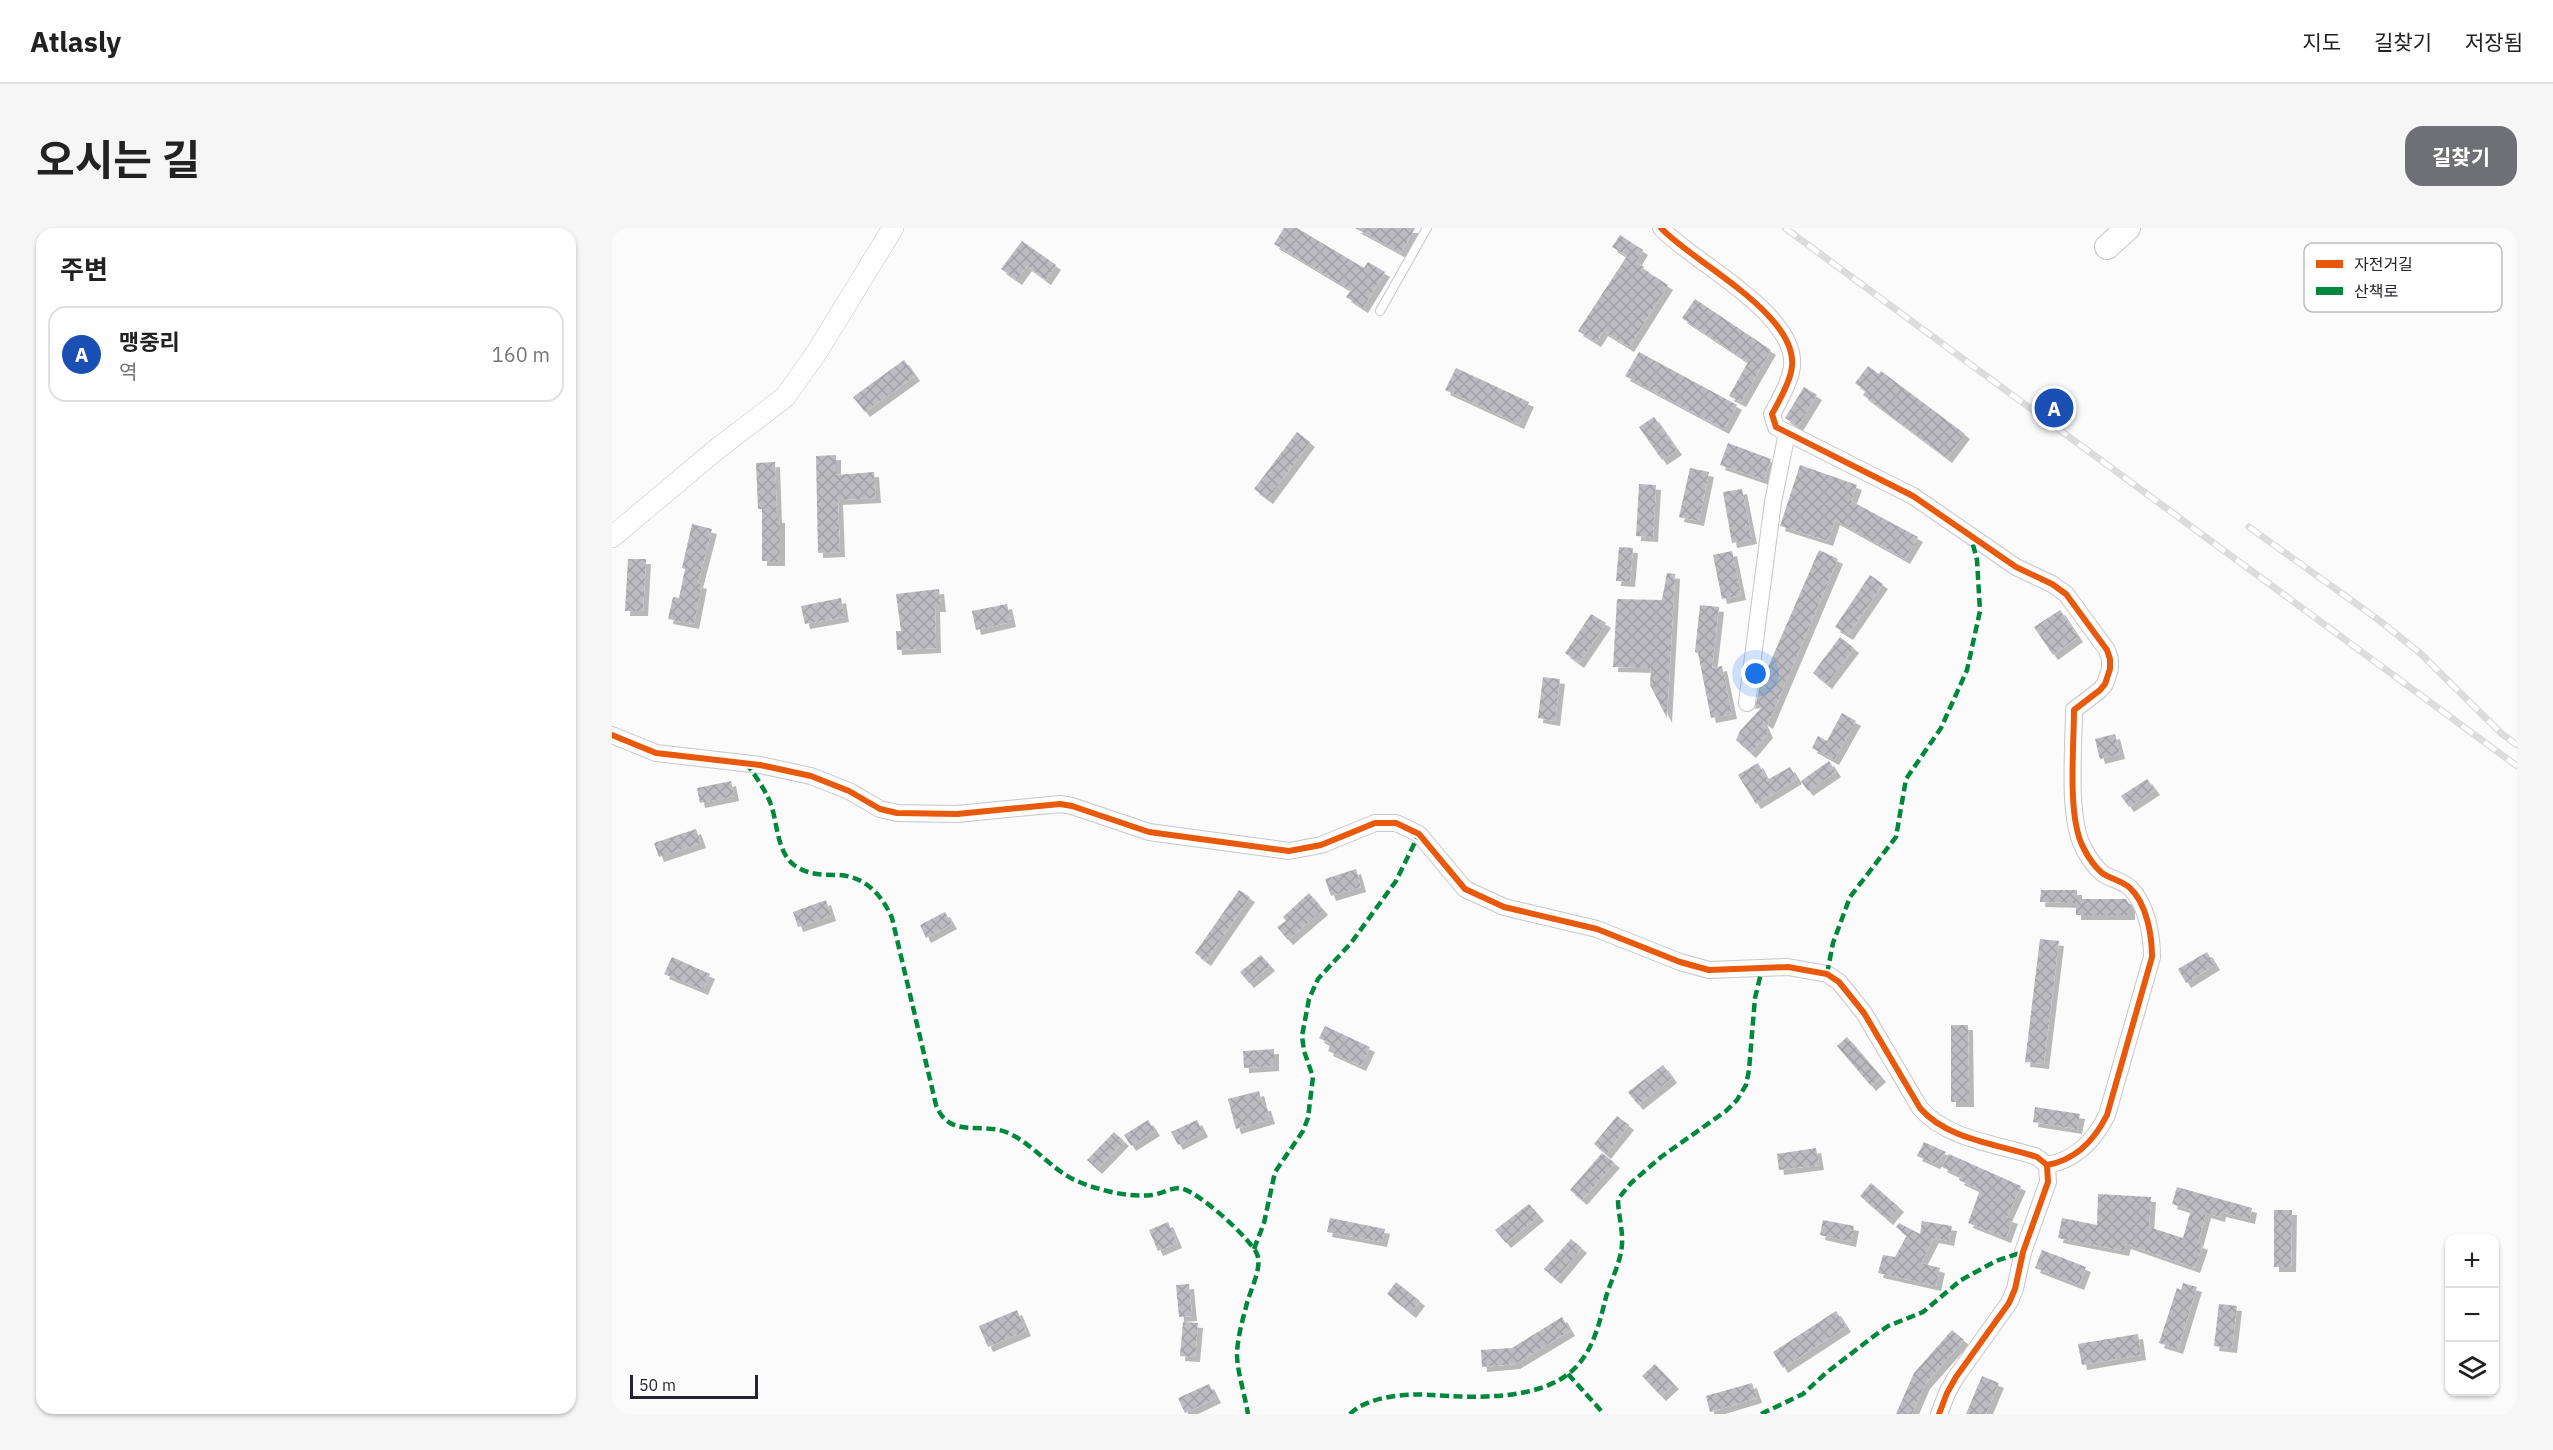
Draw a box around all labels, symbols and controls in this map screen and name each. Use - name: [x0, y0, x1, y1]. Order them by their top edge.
- text: Atlasly: [30, 23, 121, 60]
- text: 지도: [2302, 28, 2341, 56]
- text: 길찾기: [2374, 28, 2432, 56]
- text: 저장됨: [2465, 28, 2523, 56]
- button: 길찾기: [2405, 126, 2517, 186]
- text: 오시는 길: [36, 132, 200, 187]
- legend: [2304, 243, 2502, 312]
- text: 주변: [60, 252, 108, 286]
- text: 자전거길: [2354, 254, 2413, 274]
- text: 산책로: [2354, 281, 2398, 301]
- text: 맹중리: [119, 327, 180, 356]
- text: A: [75, 341, 88, 368]
- text: 160 m: [492, 341, 550, 368]
- text: 역: [119, 358, 137, 385]
- pin: A: [2034, 386, 2074, 430]
- your location: [1741, 659, 1770, 688]
- map controls: [2445, 1234, 2499, 1396]
- button: +: [2445, 1234, 2499, 1288]
- button: −: [2445, 1288, 2499, 1342]
- button: layers: [2445, 1342, 2499, 1396]
- scale bar: [630, 1372, 758, 1400]
- text: 50 m: [639, 1375, 676, 1395]

